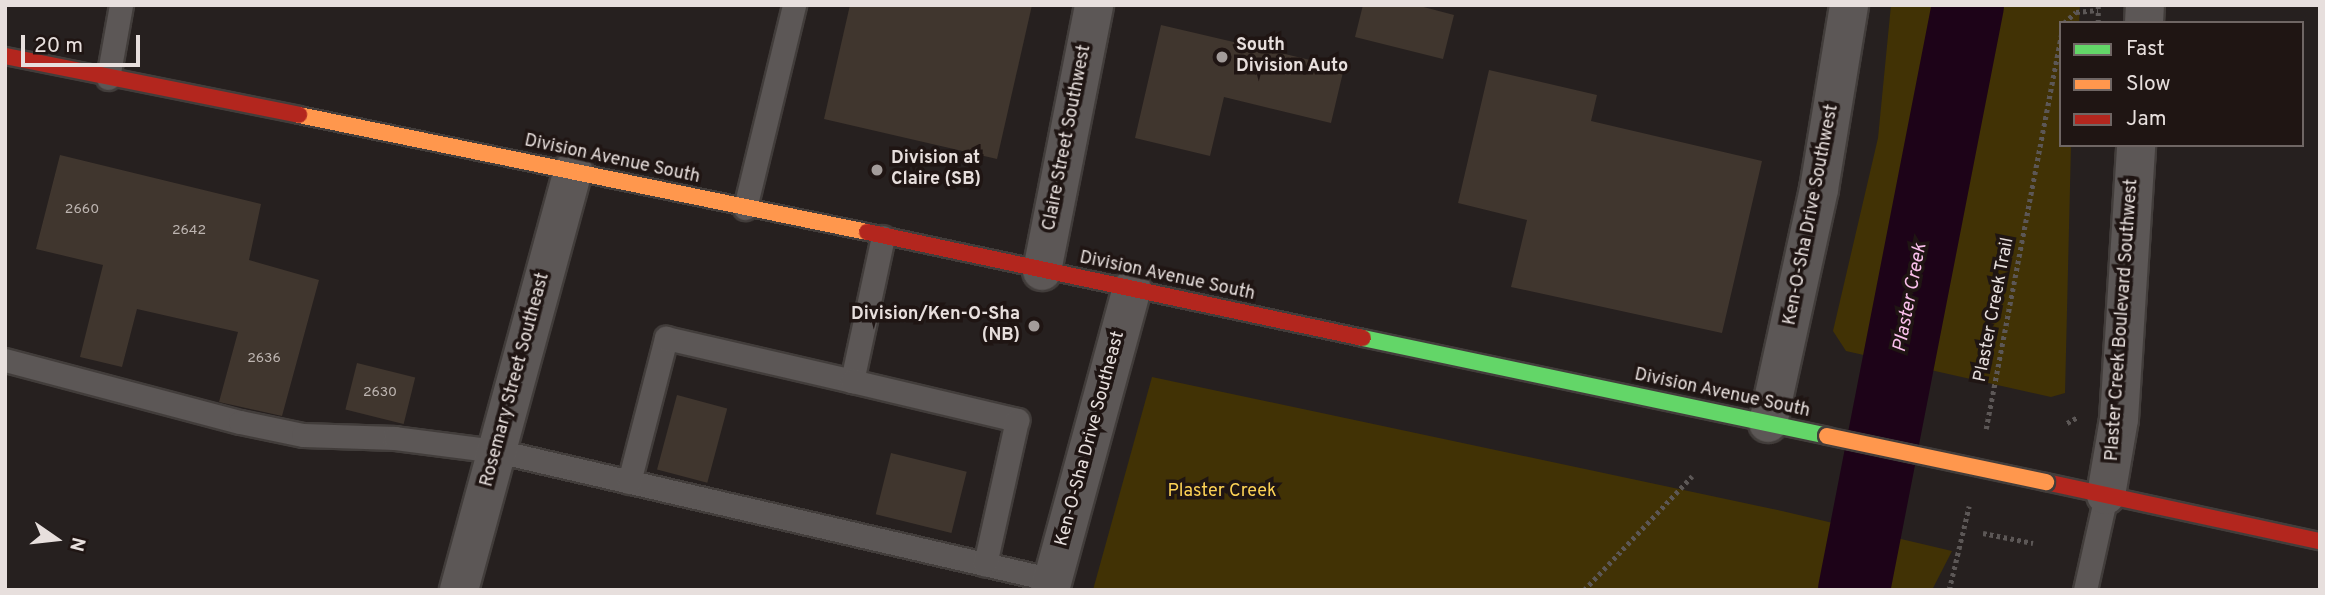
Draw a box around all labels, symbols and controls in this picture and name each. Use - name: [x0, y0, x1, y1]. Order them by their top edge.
- scale bar: [24, 21, 144, 65]
- legend: [2059, 21, 2304, 147]
- text: 20 m: [34, 33, 83, 60]
- place label: South Division Auto: [1236, 36, 1349, 78]
- text: Fast: [2126, 36, 2165, 63]
- street label: Claire Street Southwest: [1039, 43, 1097, 233]
- marker: South Division Auto: [1214, 49, 1230, 65]
- text: Slow: [2126, 71, 2171, 98]
- street label: Ken-O-Sha Drive Southwest: [1780, 103, 1844, 327]
- text: Jam: [2126, 106, 2167, 133]
- street label: Division Avenue South: [522, 131, 702, 189]
- place label: Division at Claire (SB): [891, 149, 981, 192]
- marker: Division at Claire (SB): [869, 162, 885, 178]
- street label: Plaster Creek Boulevard Southwest: [2102, 178, 2144, 462]
- house number: 2660: [65, 202, 99, 218]
- house number: 2642: [172, 223, 206, 239]
- street label: Plaster Creek Trail: [1970, 236, 2020, 384]
- water label: Plaster Creek: [1889, 242, 1933, 354]
- street label: Division Avenue South: [1077, 248, 1257, 306]
- street label: Rosemary Street Southeast: [477, 271, 555, 489]
- place label: Division/Ken-O-Sha (NB): [851, 305, 1020, 348]
- marker: Division/Ken-O-Sha (NB): [1026, 318, 1042, 334]
- street label: Ken-O-Sha Drive Southeast: [1052, 329, 1130, 549]
- house number: 2636: [247, 351, 281, 367]
- street label: Division Avenue South: [1632, 365, 1812, 423]
- house number: 2630: [363, 385, 397, 401]
- park label: Plaster Creek: [1168, 481, 1276, 503]
- north arrow: [21, 504, 91, 574]
- text: N: [63, 535, 90, 554]

